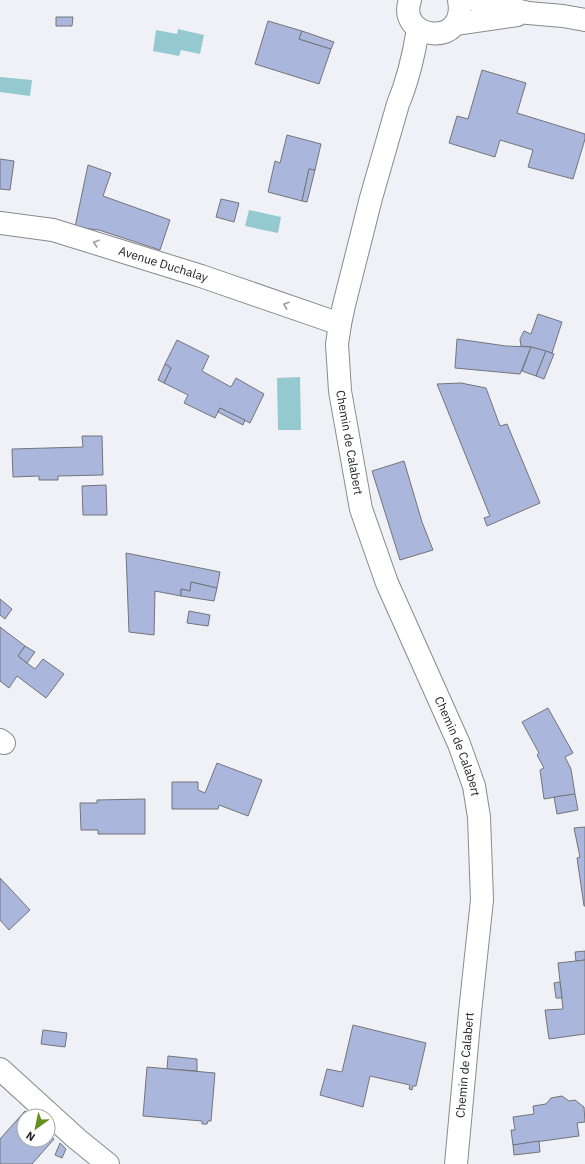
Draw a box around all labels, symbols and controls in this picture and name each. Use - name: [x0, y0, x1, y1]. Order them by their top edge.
- one-way arrow: [92, 239, 99, 248]
- street label: Avenue Duchalay: [117, 243, 210, 285]
- one-way arrow: [283, 301, 290, 310]
- street label: Chemin de Calabert: [333, 389, 366, 496]
- street label: Chemin de Calabert: [432, 694, 484, 797]
- street label: Chemin de Calabert: [452, 1011, 477, 1118]
- north arrow: [16, 1108, 56, 1148]
- text: N: [23, 1128, 38, 1144]

